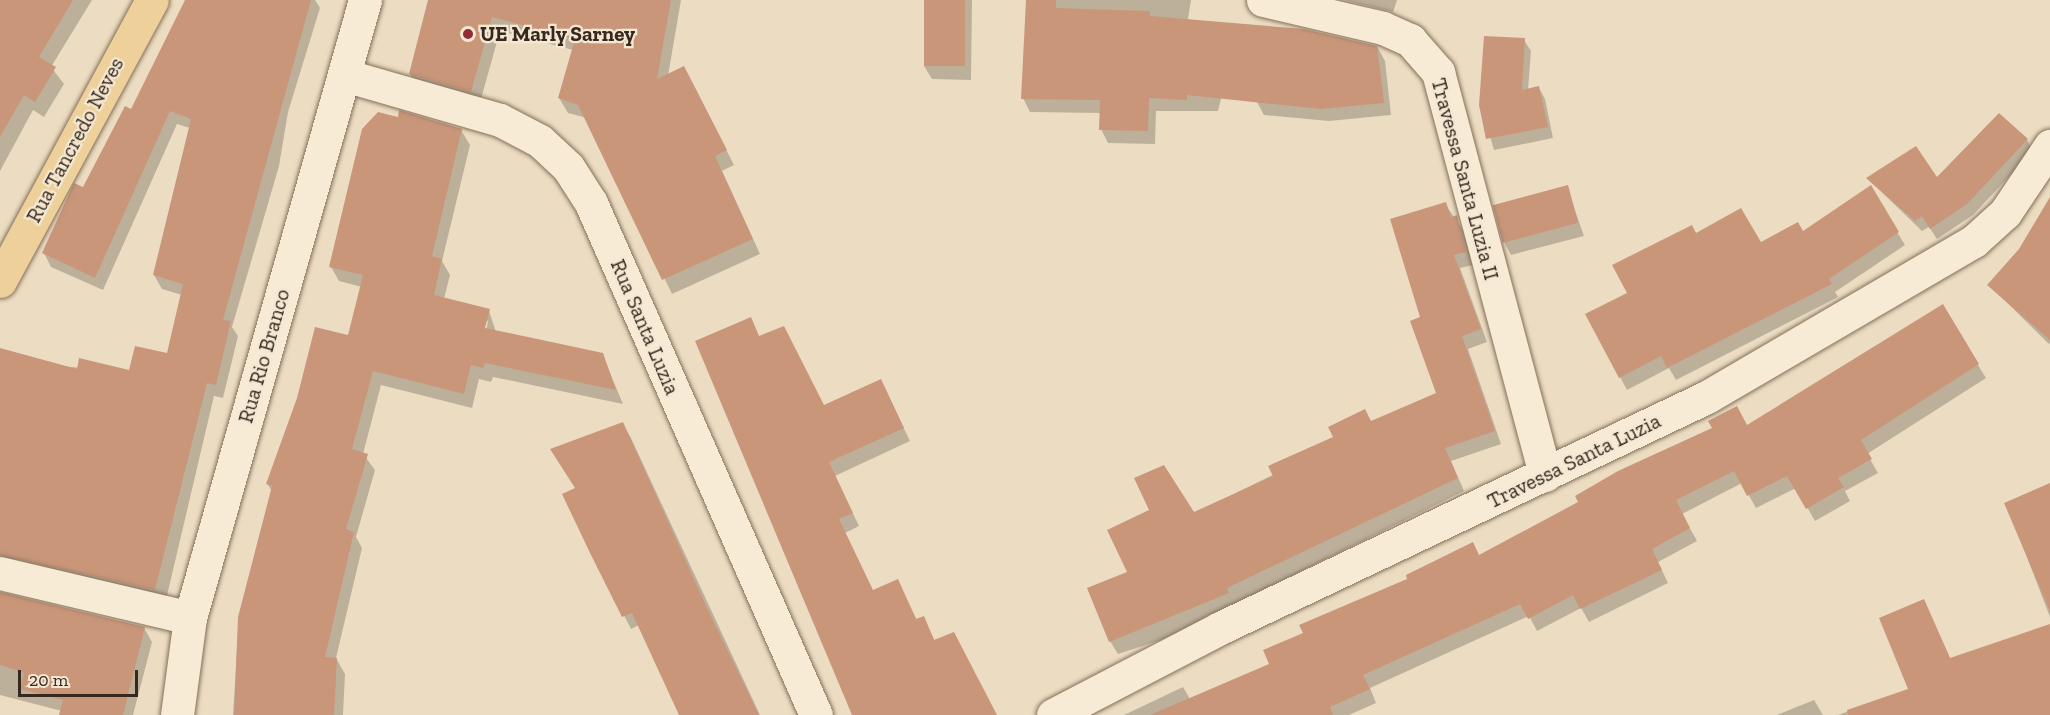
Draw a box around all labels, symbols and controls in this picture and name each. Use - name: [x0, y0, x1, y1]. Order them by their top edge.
- place label: UE Marly Sarney: [480, 21, 636, 47]
- marker: UE Marly Sarney: [461, 27, 475, 41]
- street label: Rua Tancredo Neves: [21, 53, 129, 227]
- street label: Travessa Santa Luzia II: [1426, 75, 1504, 283]
- street label: Rua Santa Luzia: [605, 256, 685, 398]
- street label: Rua Rio Branco: [233, 286, 295, 426]
- street label: Travessa Santa Luzia: [1483, 408, 1665, 514]
- scale bar: [21, 658, 141, 696]
- text: 20 m: [29, 669, 68, 691]

